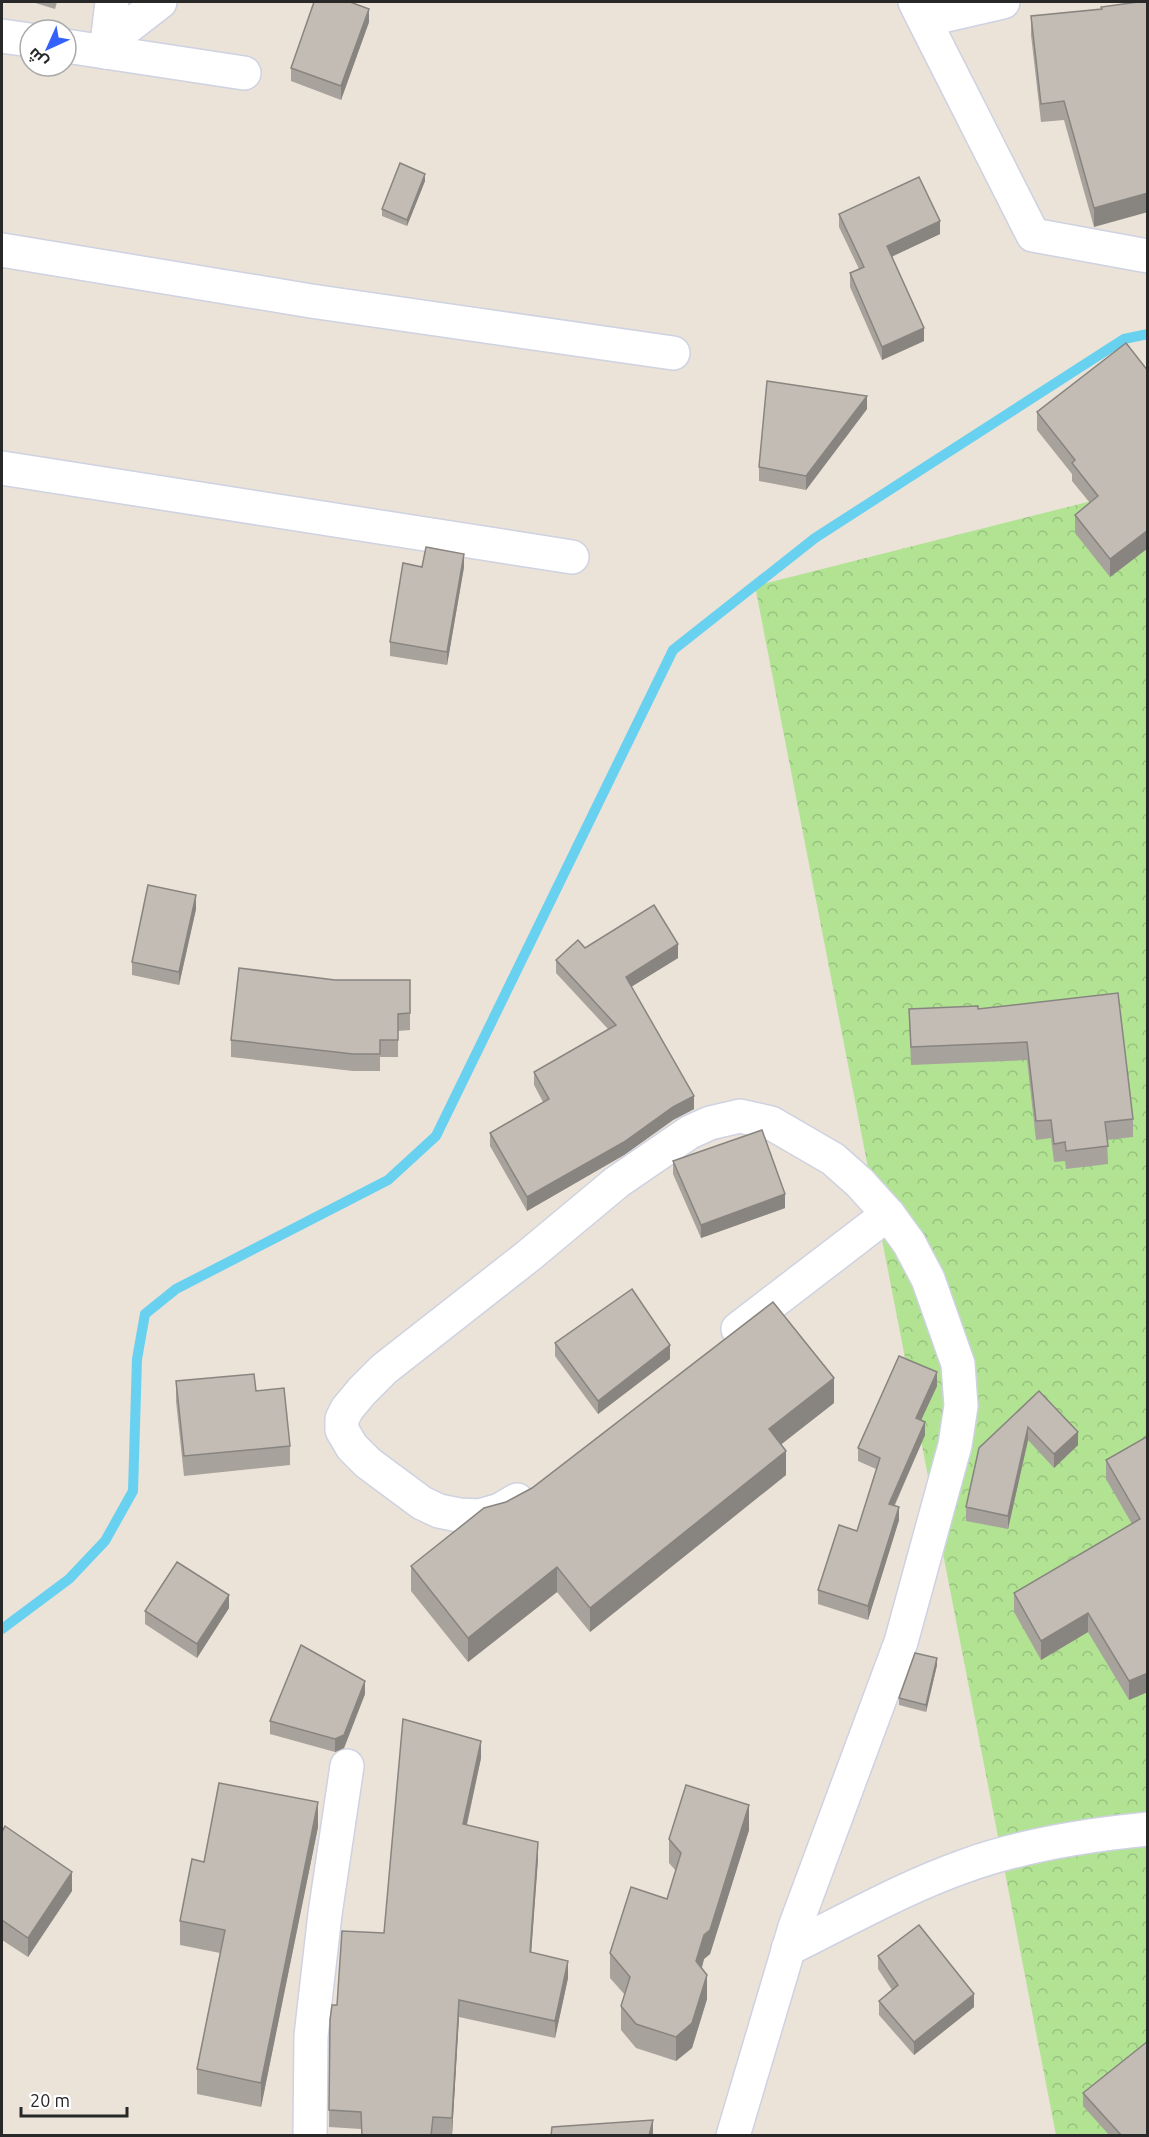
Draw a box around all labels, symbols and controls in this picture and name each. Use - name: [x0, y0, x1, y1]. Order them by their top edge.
- north arrow: [18, 18, 78, 78]
- text: ش: [24, 44, 52, 72]
- scale bar: [21, 2080, 128, 2118]
- text: 20 m: [30, 2090, 70, 2110]

